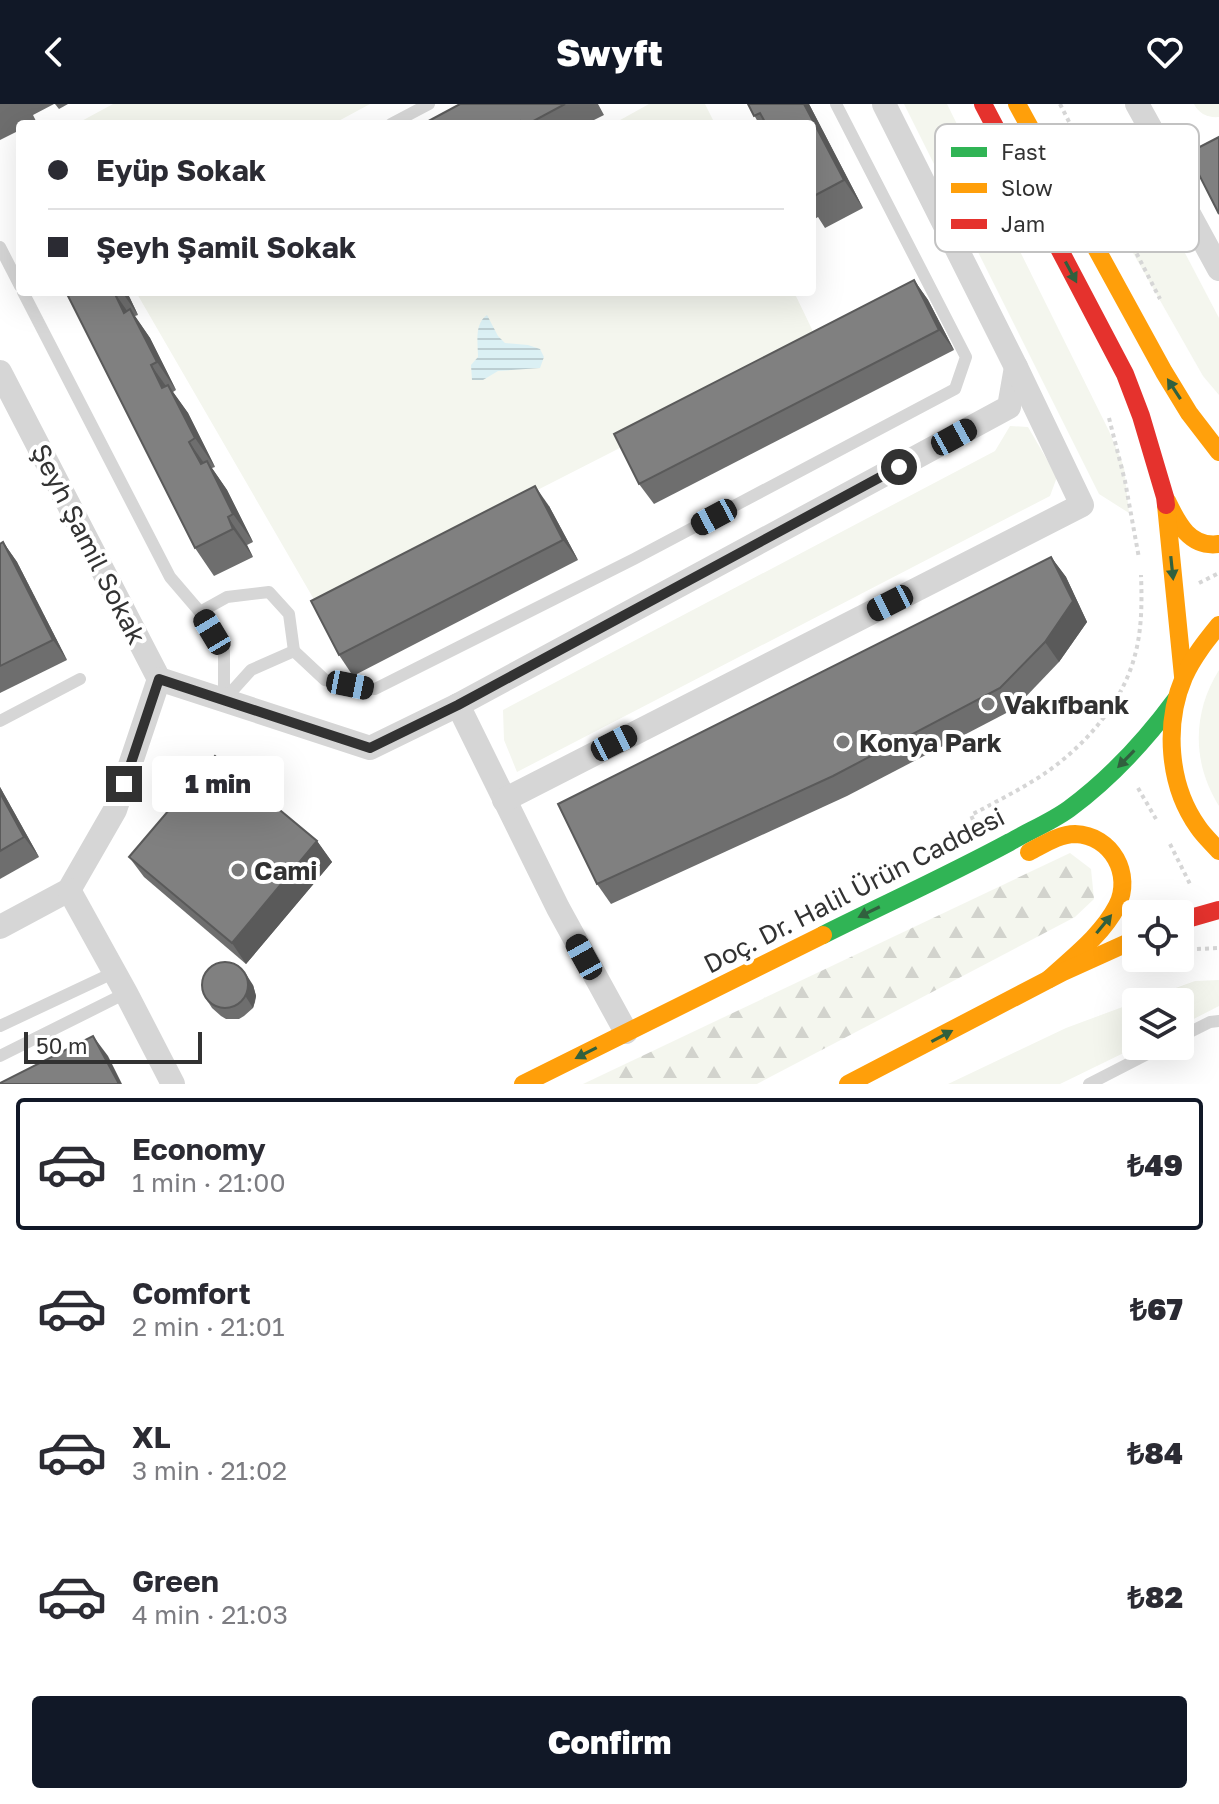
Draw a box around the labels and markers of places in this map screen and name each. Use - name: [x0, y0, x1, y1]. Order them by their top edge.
- place label: Vakıfbank: [1004, 689, 1129, 720]
- marker: Vakıfbank: [979, 695, 997, 713]
- place label: Konya Park: [859, 727, 1002, 758]
- marker: Konya Park: [834, 733, 852, 751]
- place label: Cami: [254, 855, 317, 886]
- marker: Cami: [229, 861, 247, 879]

